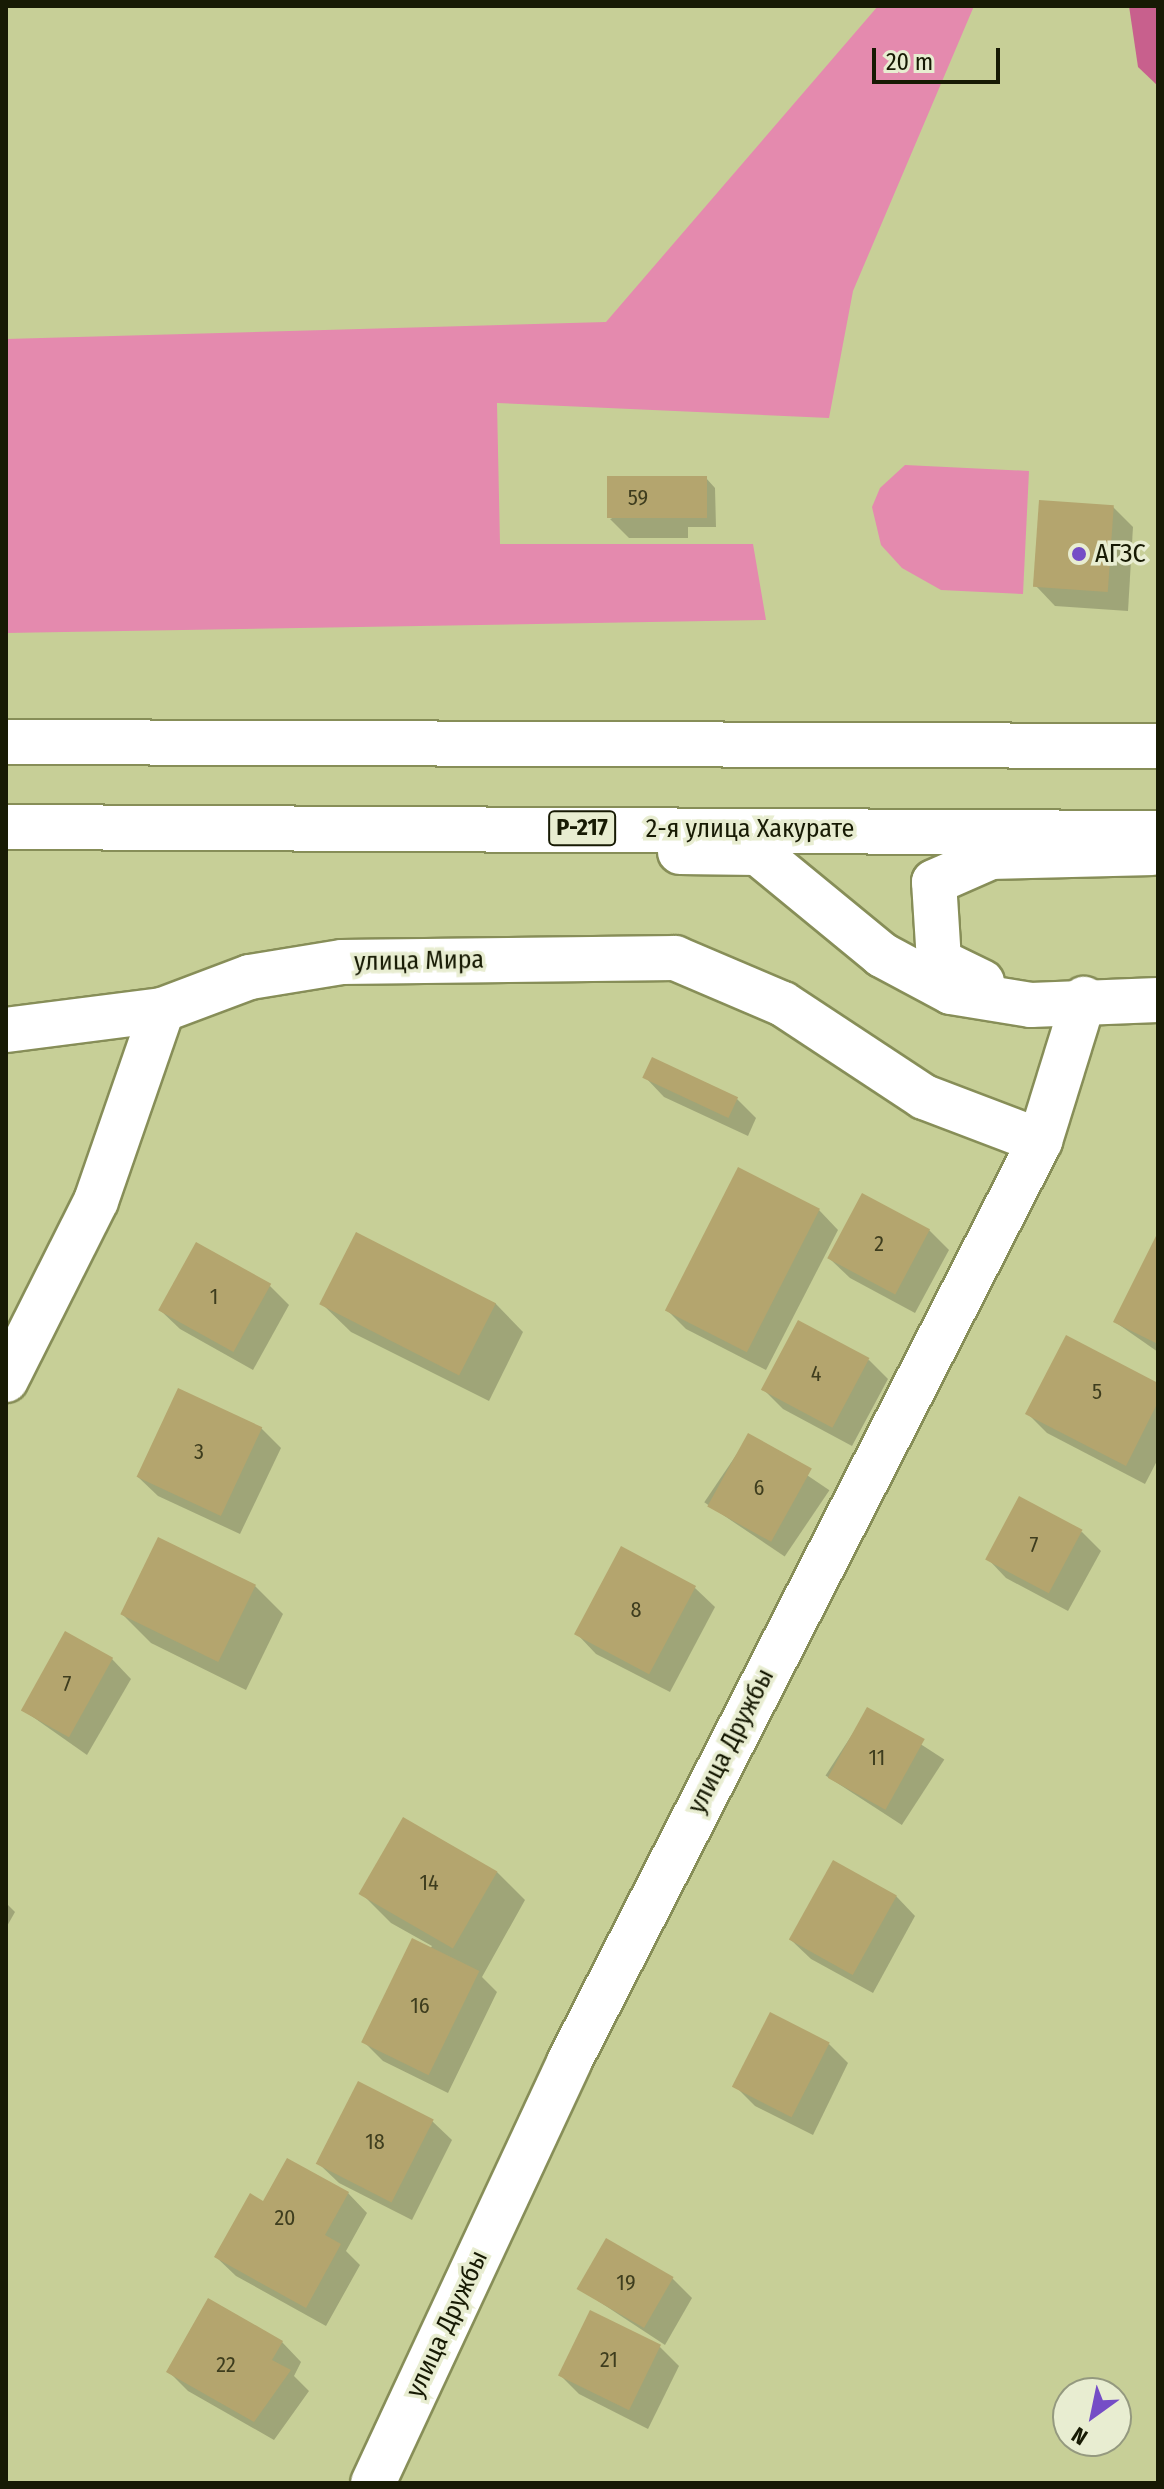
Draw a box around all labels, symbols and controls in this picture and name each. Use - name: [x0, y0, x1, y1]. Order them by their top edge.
- scale bar: [876, 32, 1004, 82]
- text: 20 m: [886, 48, 933, 76]
- house number: 59: [628, 485, 648, 511]
- place label: АГЗС: [1095, 538, 1146, 570]
- marker: АГЗС: [1070, 545, 1088, 563]
- road number: Р-217: [548, 808, 616, 848]
- street label: 2-я улица Хакурате: [646, 813, 854, 845]
- street label: улица Мира: [354, 944, 484, 978]
- house number: 2: [874, 1231, 884, 1257]
- house number: 1: [210, 1284, 218, 1310]
- house number: 4: [811, 1361, 821, 1387]
- house number: 5: [1092, 1379, 1102, 1405]
- house number: 3: [194, 1439, 204, 1465]
- house number: 6: [754, 1475, 764, 1501]
- house number: 7: [1030, 1532, 1038, 1558]
- house number: 8: [631, 1597, 641, 1623]
- street label: улица Дружбы: [681, 1663, 781, 1819]
- house number: 7: [63, 1671, 71, 1697]
- house number: 11: [869, 1745, 885, 1771]
- house number: 14: [419, 1870, 439, 1896]
- house number: 16: [410, 1993, 430, 2019]
- house number: 18: [365, 2129, 385, 2155]
- house number: 20: [274, 2205, 296, 2231]
- street label: улица Дружбы: [399, 2246, 495, 2402]
- house number: 19: [616, 2270, 636, 2296]
- house number: 21: [600, 2347, 618, 2373]
- house number: 22: [216, 2352, 236, 2378]
- north arrow: [1052, 2377, 1132, 2457]
- text: N: [1067, 2421, 1093, 2451]

